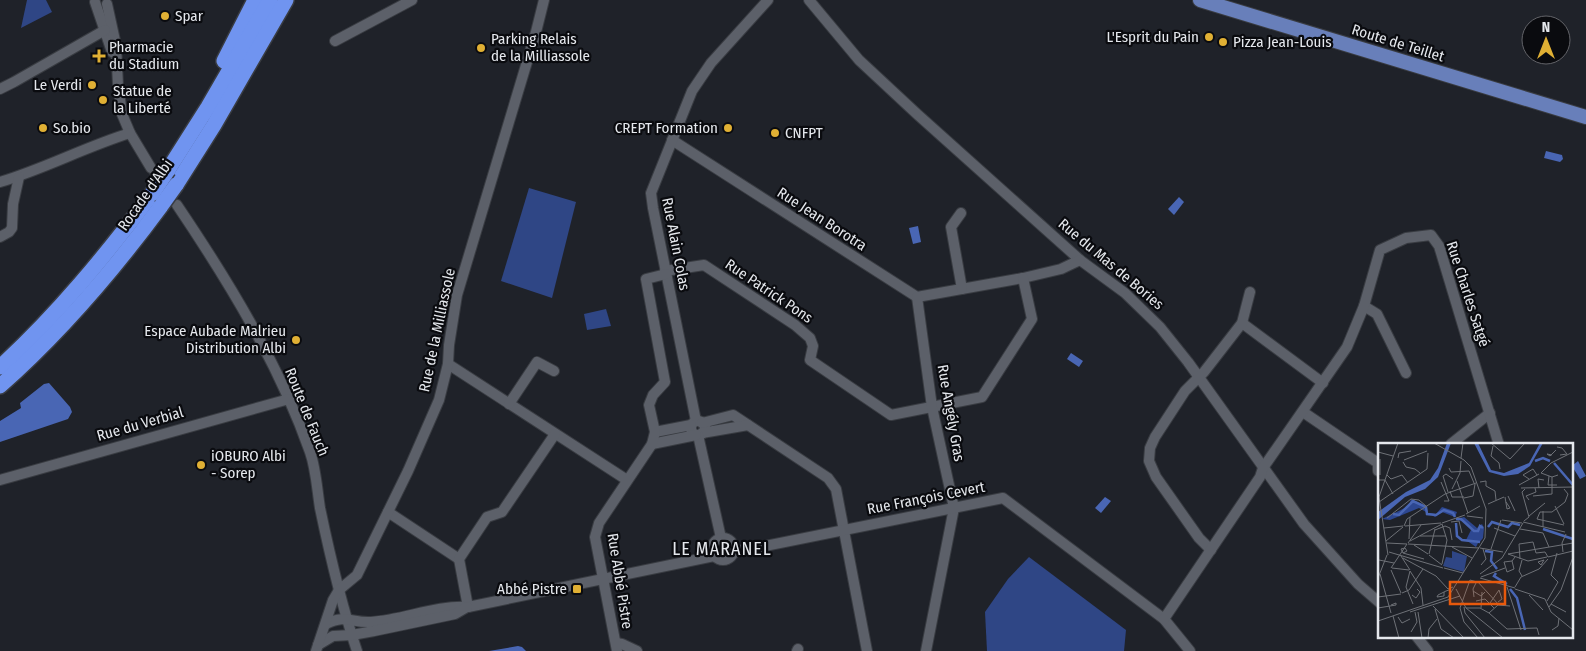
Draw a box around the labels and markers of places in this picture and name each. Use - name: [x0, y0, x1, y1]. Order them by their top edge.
- place label: Spar: [175, 7, 204, 25]
- marker: Spar: [159, 10, 171, 22]
- place label: L'Esprit du Pain: [1107, 28, 1199, 46]
- place label: Parking Relais de la Milliassole: [491, 30, 590, 65]
- marker: L'Esprit du Pain: [1203, 31, 1215, 43]
- place label: Pizza Jean-Louis: [1233, 33, 1332, 51]
- marker: Pizza Jean-Louis: [1217, 36, 1229, 48]
- place label: Pharmacie du Stadium: [109, 38, 179, 73]
- marker: Parking Relais de la Milliassole: [475, 42, 487, 54]
- marker: Pharmacie du Stadium: [93, 50, 105, 62]
- place label: Le Verdi: [33, 76, 82, 94]
- marker: Le Verdi: [86, 79, 98, 91]
- place label: Statue de la Liberté: [113, 82, 172, 117]
- marker: Statue de la Liberté: [97, 94, 109, 106]
- place label: So.bio: [53, 119, 91, 137]
- place label: CREPT Formation: [615, 119, 718, 137]
- marker: So.bio: [37, 122, 49, 134]
- marker: CREPT Formation: [722, 122, 734, 134]
- place label: CNFPT: [785, 124, 823, 142]
- marker: CNFPT: [769, 127, 781, 139]
- place label: Espace Aubade Malrieu Distribution Albi: [144, 322, 286, 357]
- marker: Espace Aubade Malrieu Distribution Albi: [290, 334, 302, 346]
- place label: iOBURO Albi - Sorep: [211, 447, 286, 482]
- marker: iOBURO Albi - Sorep: [195, 459, 207, 471]
- place label: Abbé Pistre: [497, 580, 567, 598]
- marker: Abbé Pistre: [571, 583, 583, 595]

